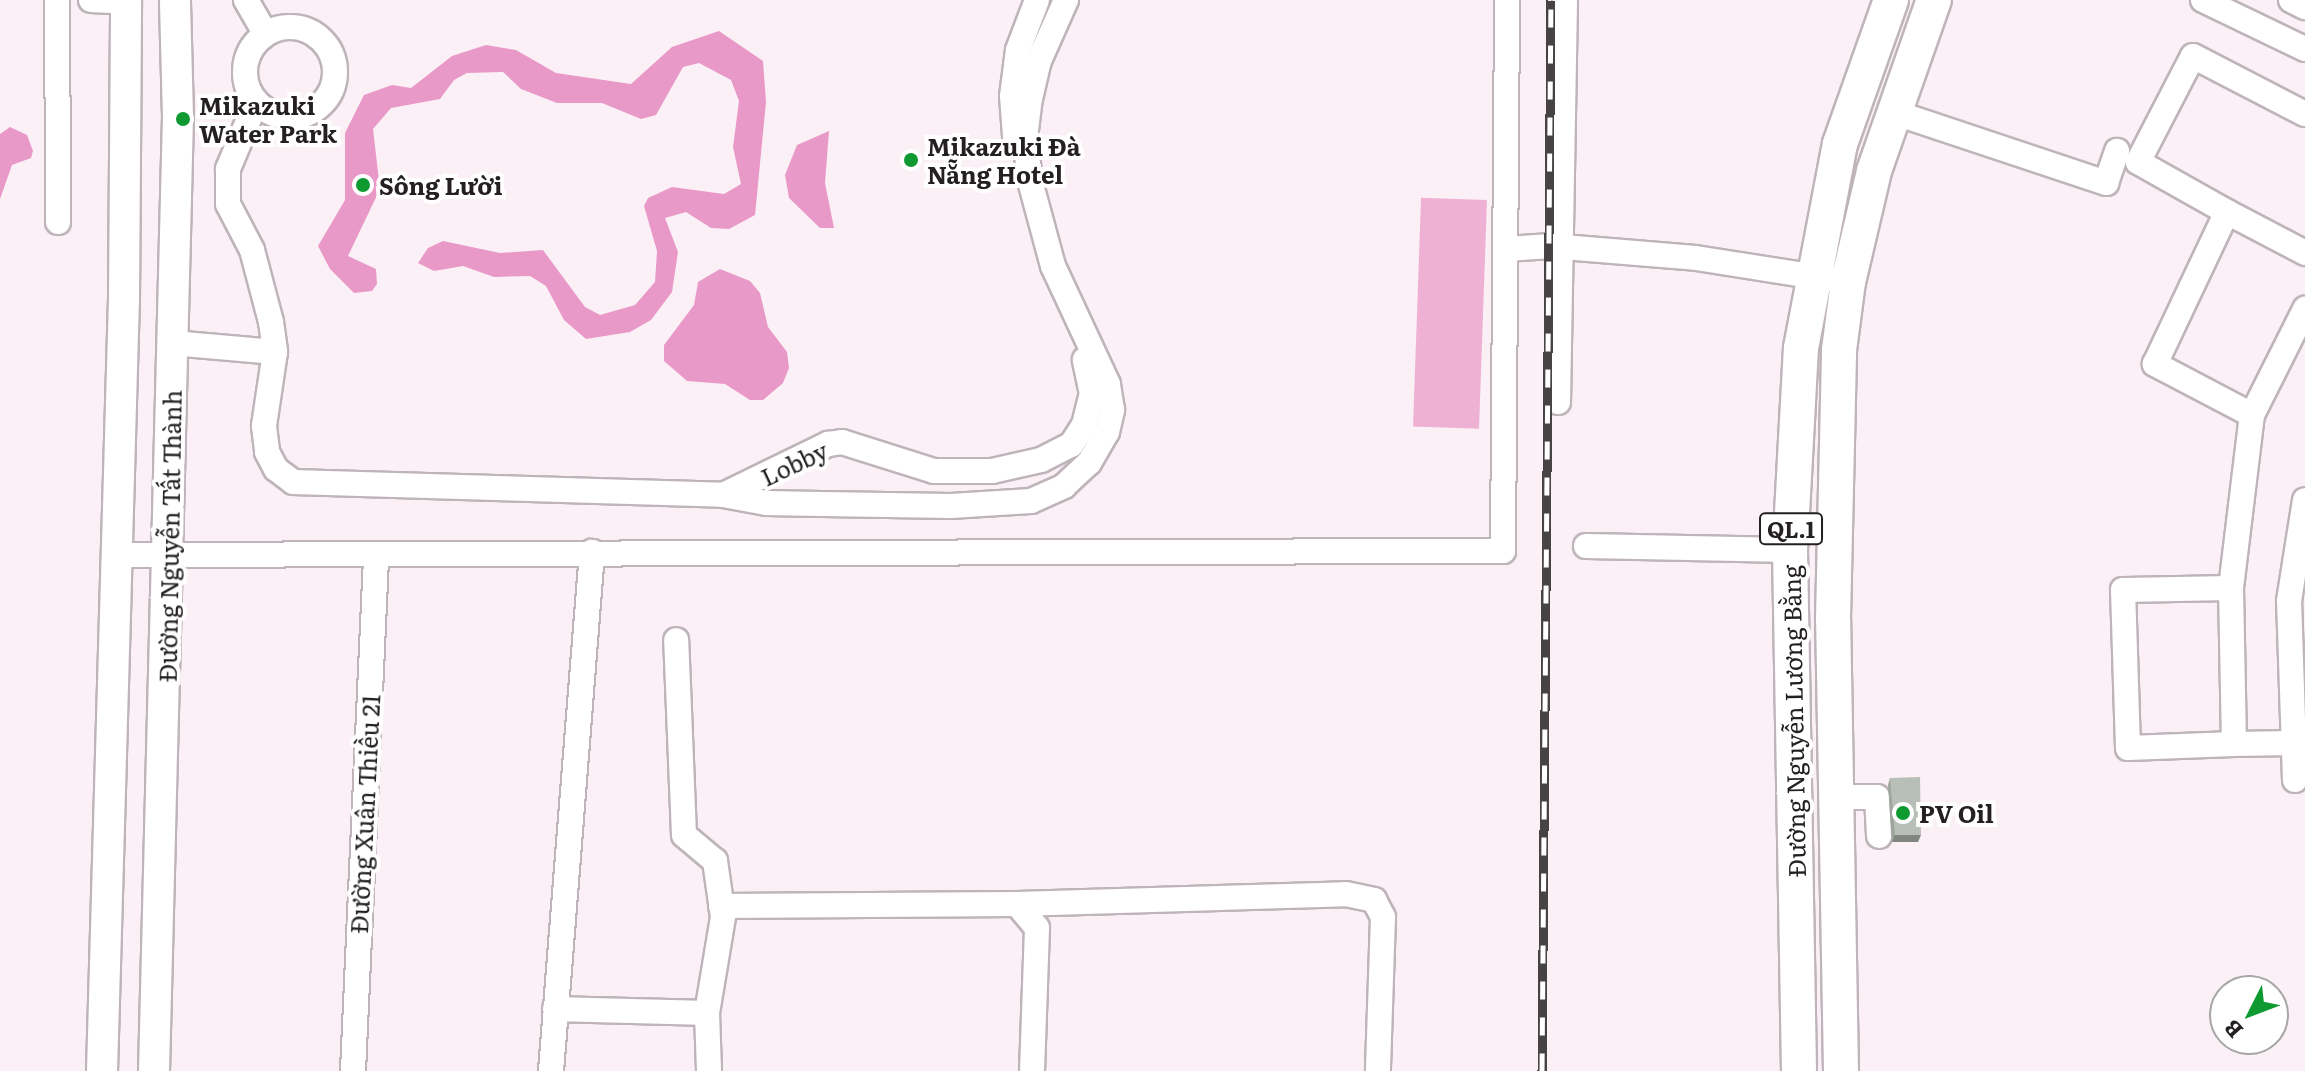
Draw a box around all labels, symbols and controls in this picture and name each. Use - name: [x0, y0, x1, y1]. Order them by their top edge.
- place label: Mikazuki Water Park: [199, 91, 337, 147]
- marker: Mikazuki Water Park: [174, 110, 192, 128]
- place label: Mikazuki Đà Nẵng Hotel: [927, 132, 1081, 188]
- marker: Mikazuki Đà Nẵng Hotel: [902, 151, 920, 169]
- place label: Sông Lười: [379, 171, 503, 199]
- marker: Sông Lười: [354, 176, 372, 194]
- street label: Đường Nguyễn Tất Thành: [152, 390, 186, 682]
- street label: Lobby: [756, 435, 832, 491]
- road number: QL.1: [1759, 511, 1823, 547]
- street label: Đường Nguyễn Lương Bằng: [1776, 564, 1810, 878]
- street label: Đường Xuân Thiều 21: [343, 694, 385, 934]
- place label: PV Oil: [1919, 799, 1994, 827]
- marker: PV Oil: [1894, 804, 1912, 822]
- north arrow: [2209, 975, 2289, 1055]
- text: B: [2215, 1013, 2250, 1047]

